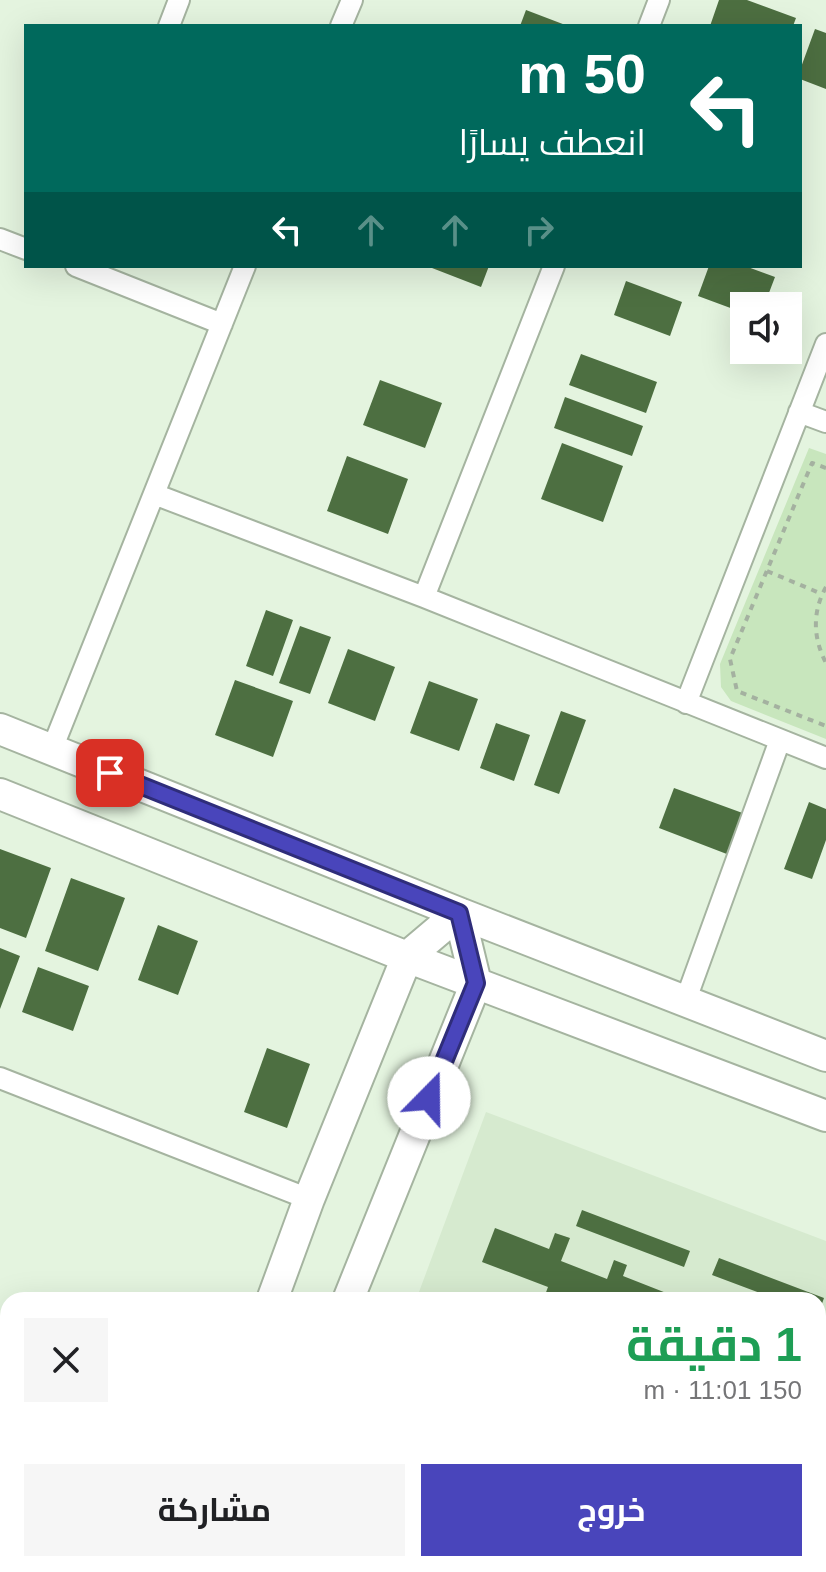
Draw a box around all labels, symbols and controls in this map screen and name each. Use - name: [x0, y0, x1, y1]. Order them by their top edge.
- text: 50 m: [518, 42, 646, 105]
- icon: left: [674, 56, 778, 160]
- text: انعطف يسارًا: [459, 122, 646, 163]
- icon: left: [265, 208, 309, 252]
- icon: ahead: [349, 208, 393, 252]
- icon: ahead: [433, 208, 477, 252]
- icon: right: [517, 208, 561, 252]
- map controls: [730, 292, 802, 364]
- button: sound: [730, 292, 802, 364]
- pin: [76, 739, 144, 807]
- icon: arrive: [88, 751, 132, 795]
- position arrow: [387, 1056, 471, 1140]
- button: close: [24, 1318, 108, 1402]
- text: 1 دقيقة: [626, 1318, 802, 1371]
- text: 150 m · 11:01: [643, 1375, 802, 1405]
- button: مشاركة: [24, 1464, 405, 1556]
- button: خروج: [421, 1464, 802, 1556]

